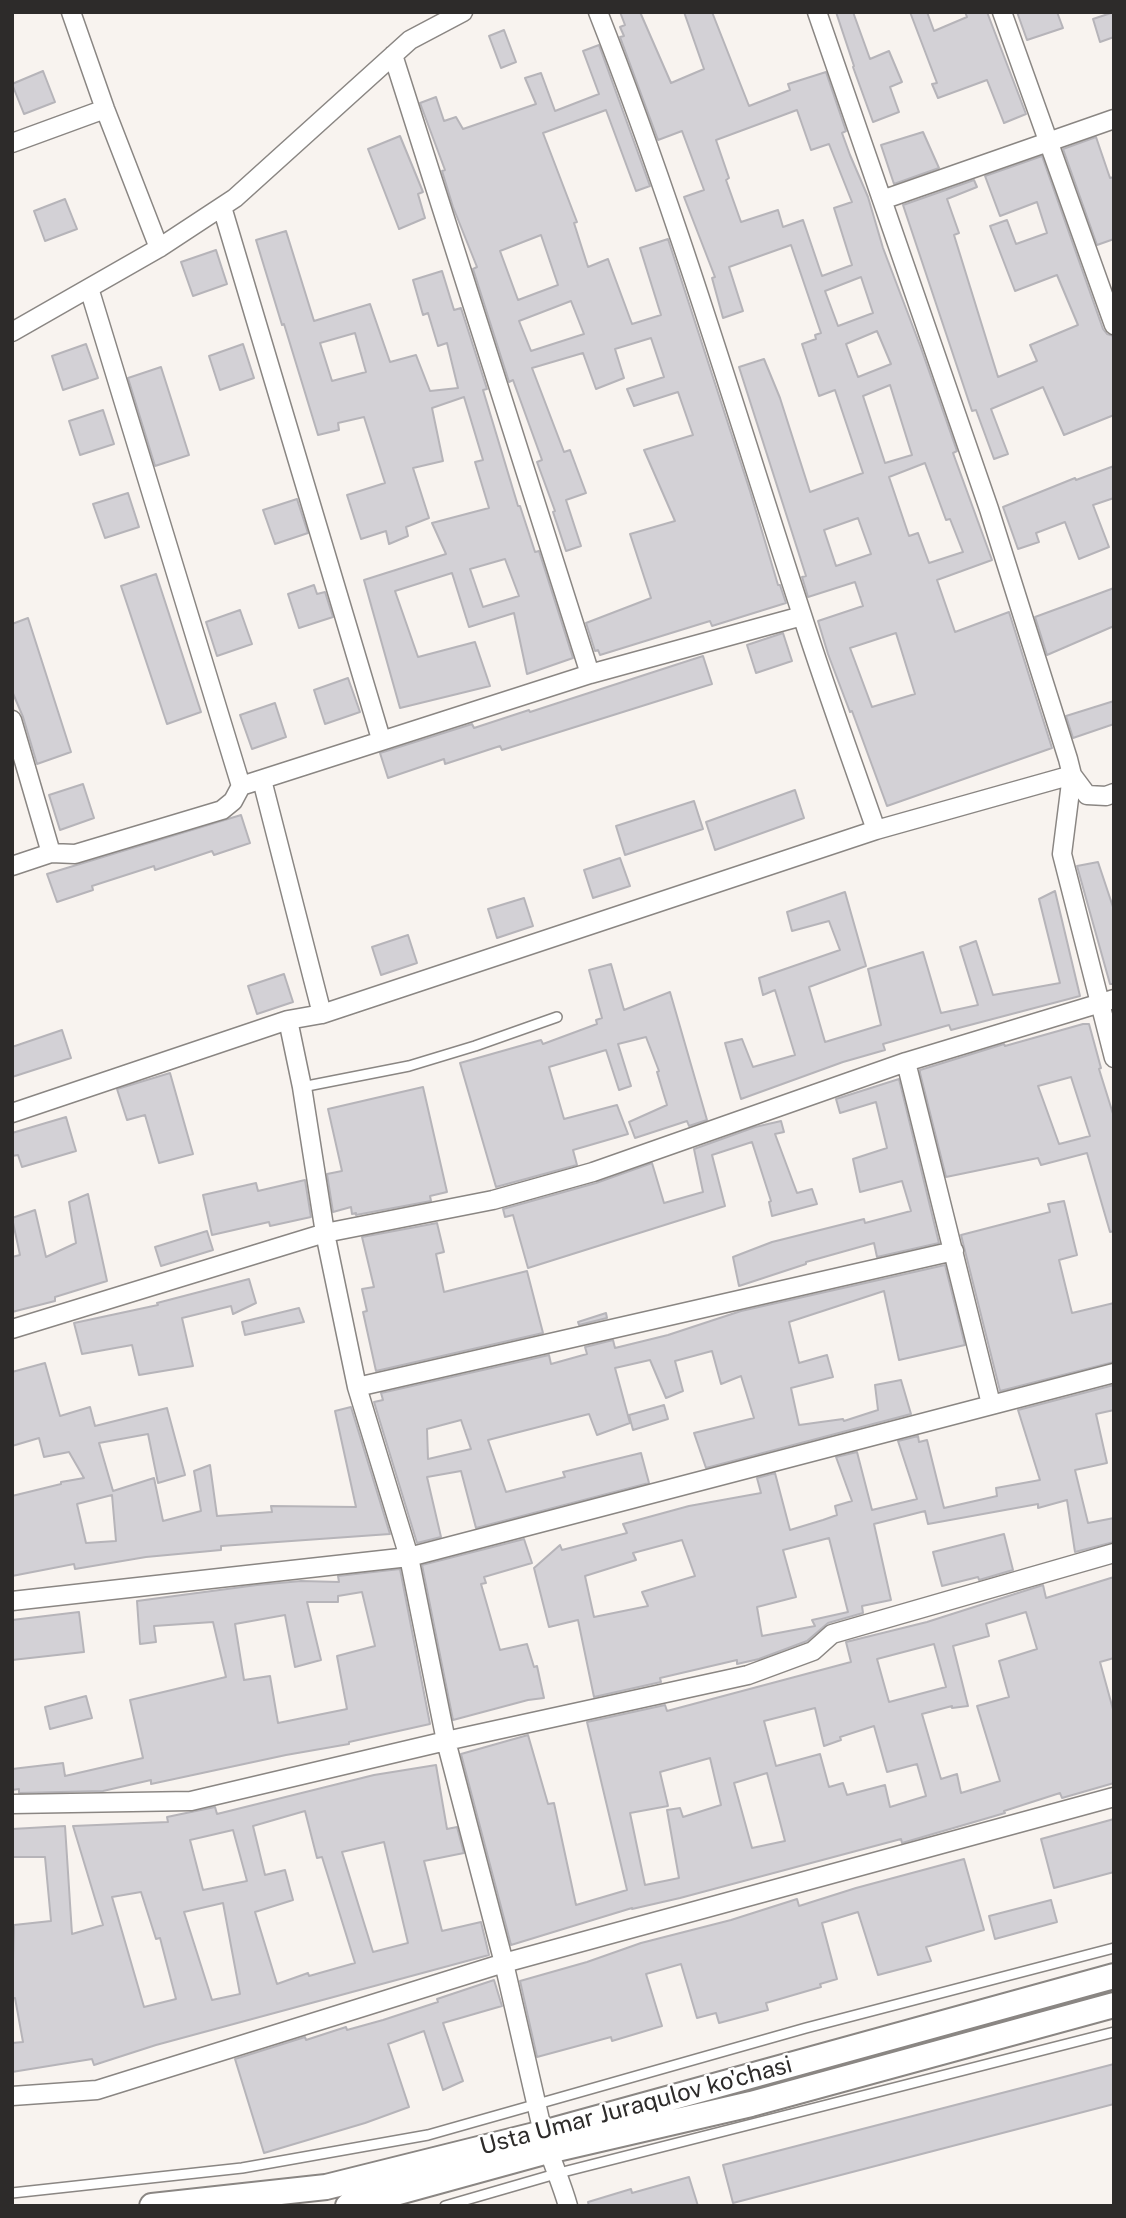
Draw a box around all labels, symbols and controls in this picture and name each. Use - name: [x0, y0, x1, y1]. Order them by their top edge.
- street label: Usta Umar Juraqulov ko'chasi: [477, 2050, 795, 2162]

